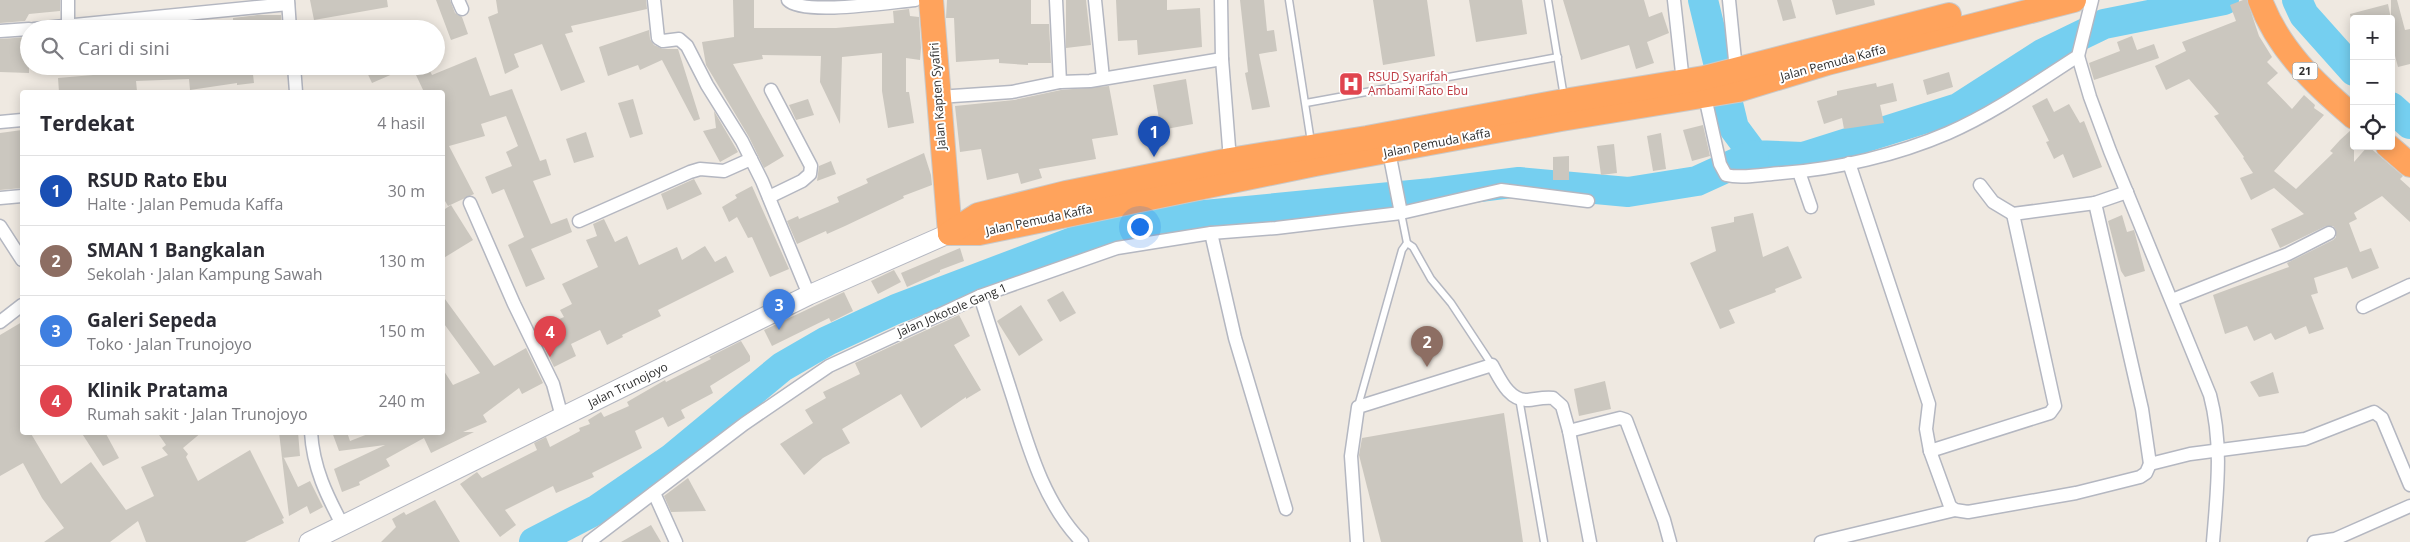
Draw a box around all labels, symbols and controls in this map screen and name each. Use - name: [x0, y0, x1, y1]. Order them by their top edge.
- map controls: [2350, 15, 2395, 150]
- button: +: [2350, 15, 2395, 60]
- search box: [20, 20, 445, 75]
- icon: search: [38, 34, 66, 62]
- text: Cari di sini: [78, 35, 170, 61]
- street label: Jalan Pemuda Kaffa: [1777, 40, 1887, 85]
- street label: Jalan Kapten Syafiri: [925, 42, 950, 151]
- button: −: [2350, 60, 2395, 105]
- road number: 21: [2292, 62, 2318, 80]
- place label: RSUD Syarifah Ambami Rato Ebu: [1368, 68, 1468, 99]
- hospital icon: RSUD Syarifah Ambami Rato Ebu: [1338, 71, 1364, 97]
- button: locate: [2350, 105, 2395, 150]
- text: Terdekat: [40, 109, 135, 137]
- text: 4 hasil: [377, 112, 425, 134]
- pin: 1: [1138, 116, 1170, 157]
- street label: Jalan Pemuda Kaffa: [1381, 124, 1492, 161]
- text: RSUD Rato Ebu: [87, 167, 228, 193]
- text: 1: [51, 180, 61, 202]
- text: 30 m: [388, 180, 425, 202]
- text: Halte · Jalan Pemuda Kaffa: [87, 193, 283, 215]
- street label: Jalan Pemuda Kaffa: [983, 200, 1094, 239]
- your location: [1127, 214, 1153, 240]
- text: SMAN 1 Bangkalan: [87, 237, 265, 263]
- text: 2: [51, 250, 61, 272]
- text: 130 m: [379, 250, 425, 272]
- text: Sekolah · Jalan Kampung Sawah: [87, 263, 323, 285]
- street label: Jalan Jokotole Gang 1: [893, 279, 1009, 341]
- pin: 3: [763, 289, 795, 330]
- text: Galeri Sepeda: [87, 307, 217, 333]
- pin: 4: [534, 316, 566, 357]
- text: 3: [51, 320, 61, 342]
- text: 150 m: [379, 320, 425, 342]
- pin: 2: [1411, 326, 1443, 367]
- text: Toko · Jalan Trunojoyo: [87, 333, 252, 355]
- street label: Jalan Trunojoyo: [584, 358, 671, 412]
- text: Klinik Pratama: [87, 377, 228, 403]
- text: 4: [51, 390, 61, 412]
- text: 240 m: [379, 390, 425, 412]
- text: Rumah sakit · Jalan Trunojoyo: [87, 403, 308, 425]

